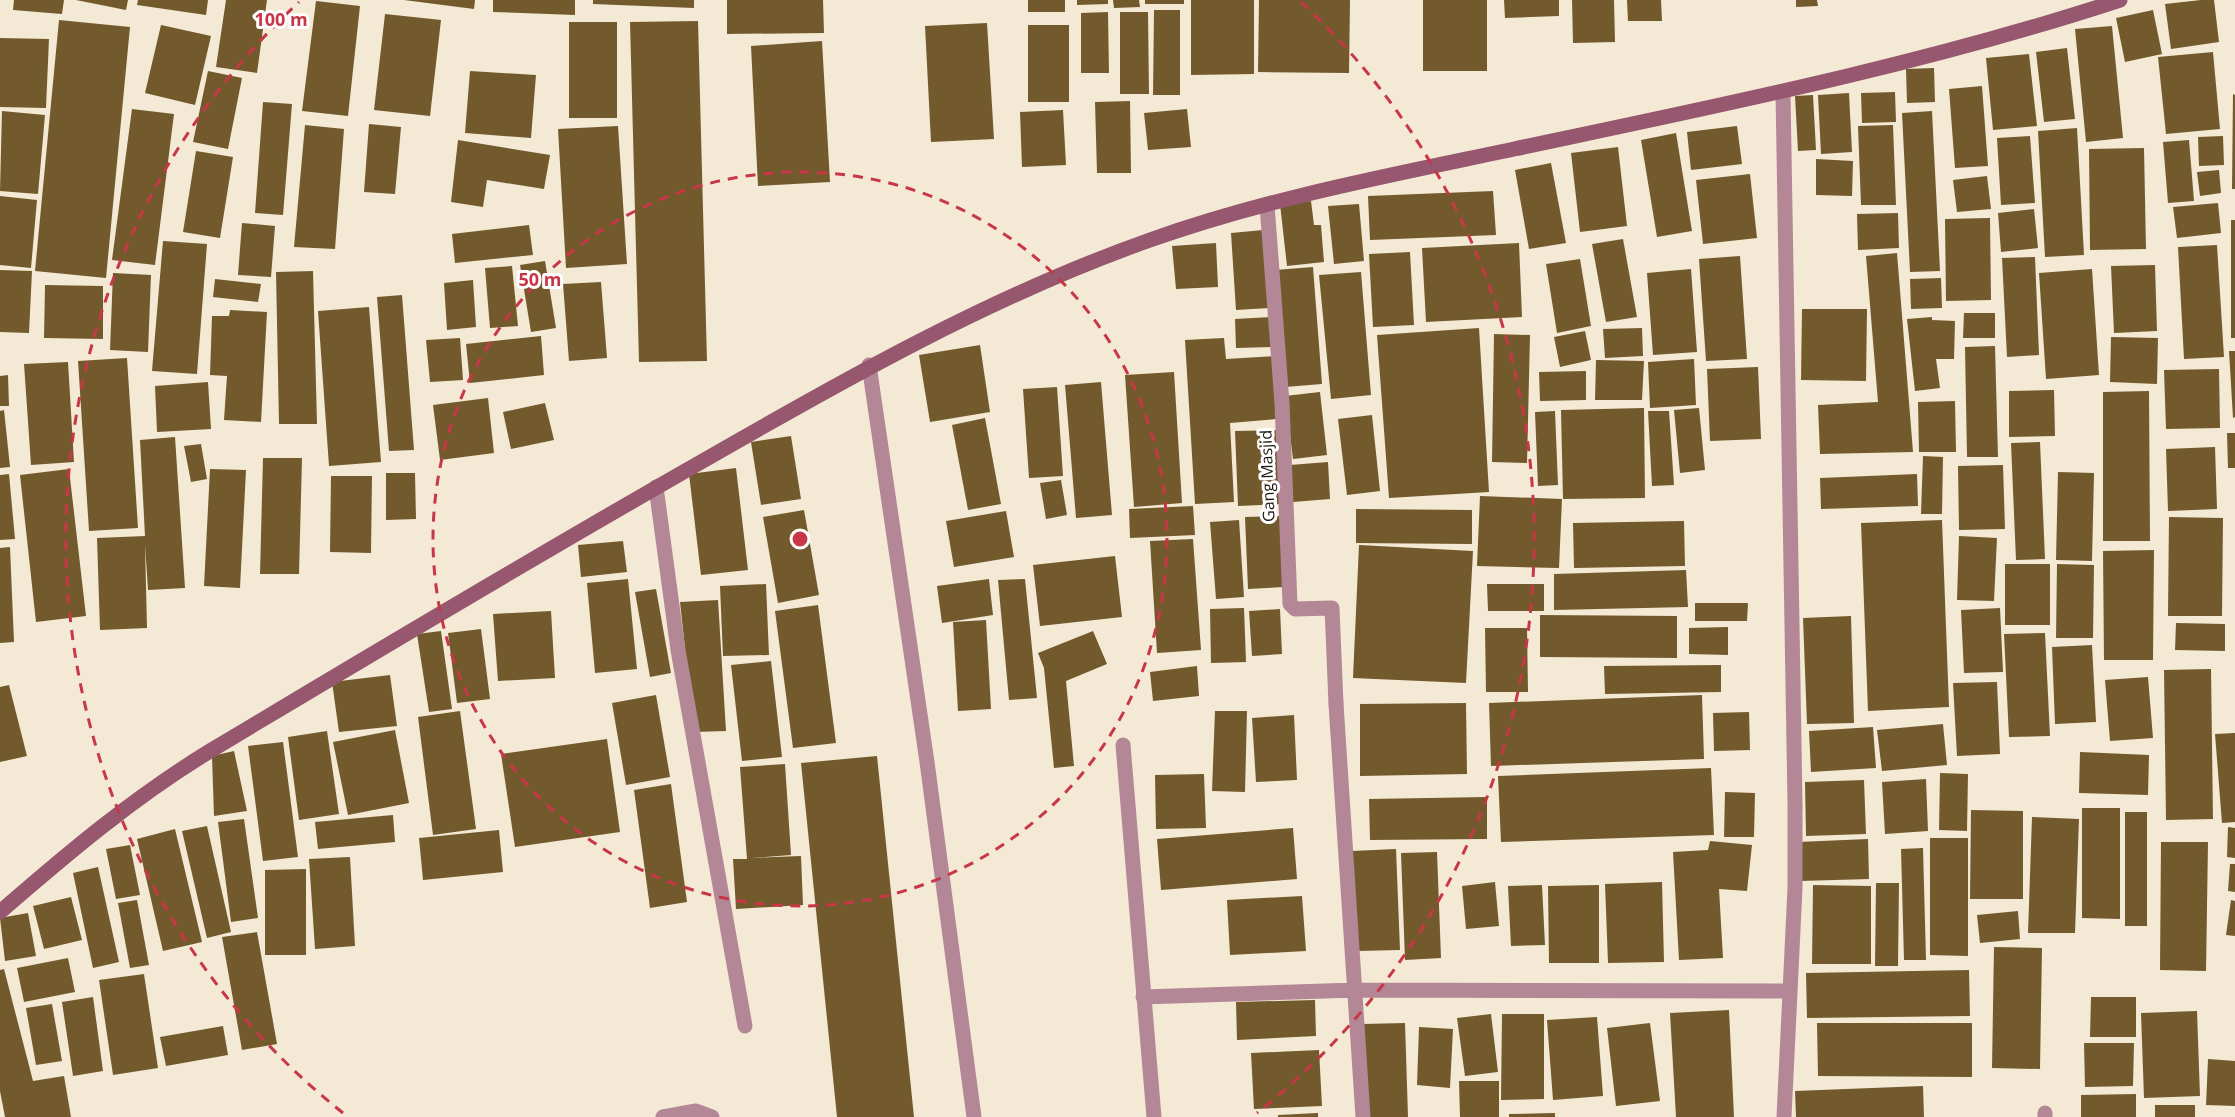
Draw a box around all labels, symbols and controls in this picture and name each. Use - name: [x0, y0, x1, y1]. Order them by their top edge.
- text: 100 m: [254, 7, 308, 31]
- text: 50 m: [519, 267, 561, 291]
- street label: Gang Masjid: [1254, 430, 1280, 522]
- centre of rings: [790, 529, 810, 549]

